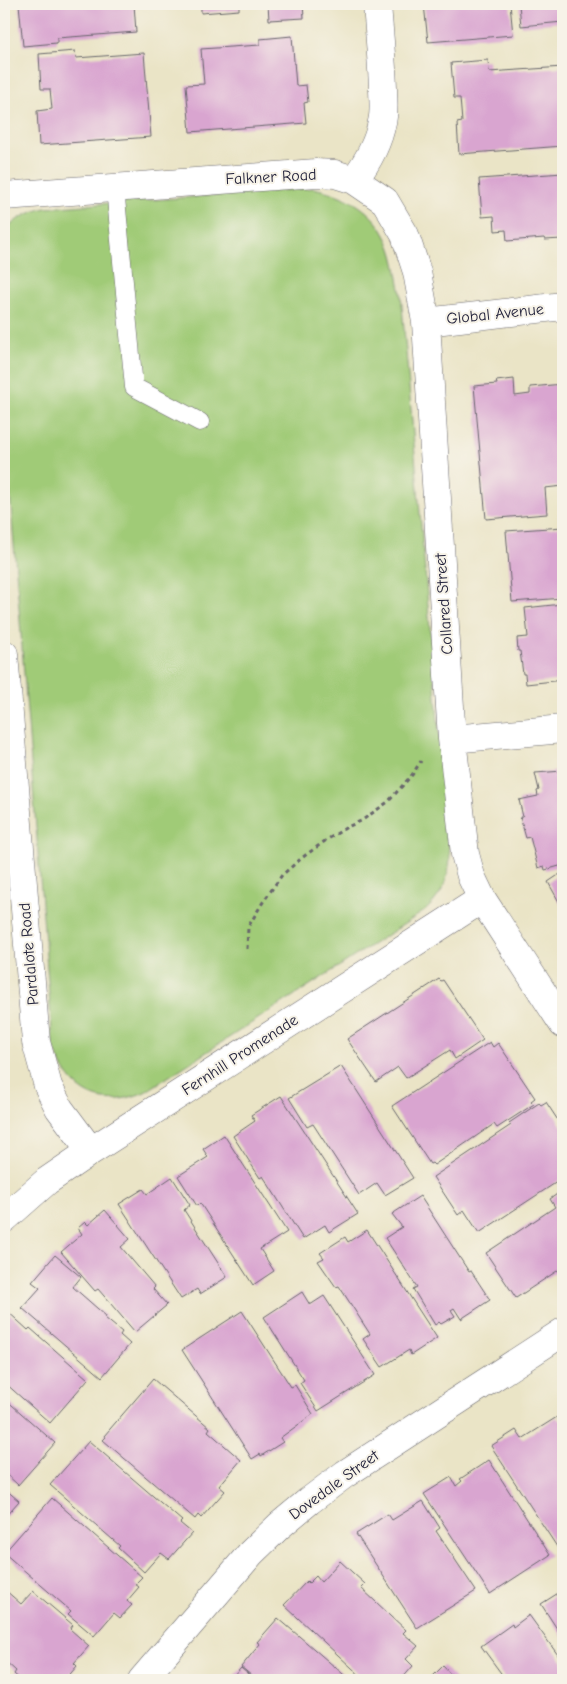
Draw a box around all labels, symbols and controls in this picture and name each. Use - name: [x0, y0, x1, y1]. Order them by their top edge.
- street label: Falkner Road: [225, 166, 317, 188]
- street label: Global Avenue: [445, 300, 545, 328]
- street label: Collared Street: [431, 552, 457, 655]
- street label: Pardalote Road: [16, 902, 42, 1006]
- street label: Fernhill Promenade: [179, 1011, 301, 1099]
- street label: Dovedale Street: [286, 1446, 383, 1524]

